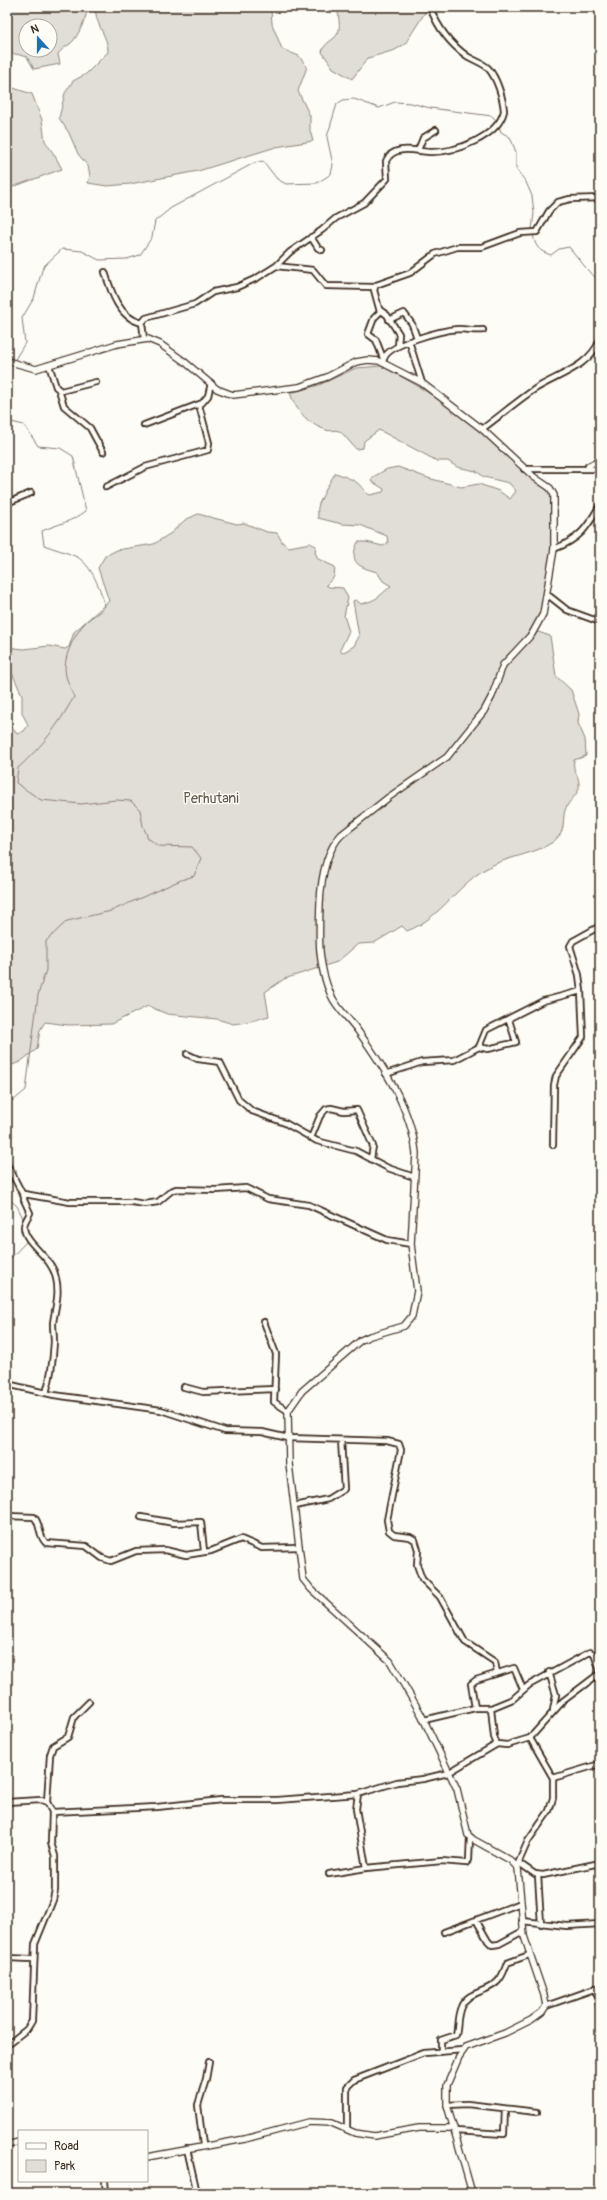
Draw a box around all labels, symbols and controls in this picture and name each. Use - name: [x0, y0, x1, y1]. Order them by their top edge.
- north arrow: [18, 18, 58, 58]
- text: N: [29, 22, 41, 37]
- park label: Perhutani: [183, 790, 239, 807]
- legend: [18, 2130, 148, 2182]
- text: Road: [54, 2139, 79, 2154]
- text: Park: [54, 2159, 75, 2174]

